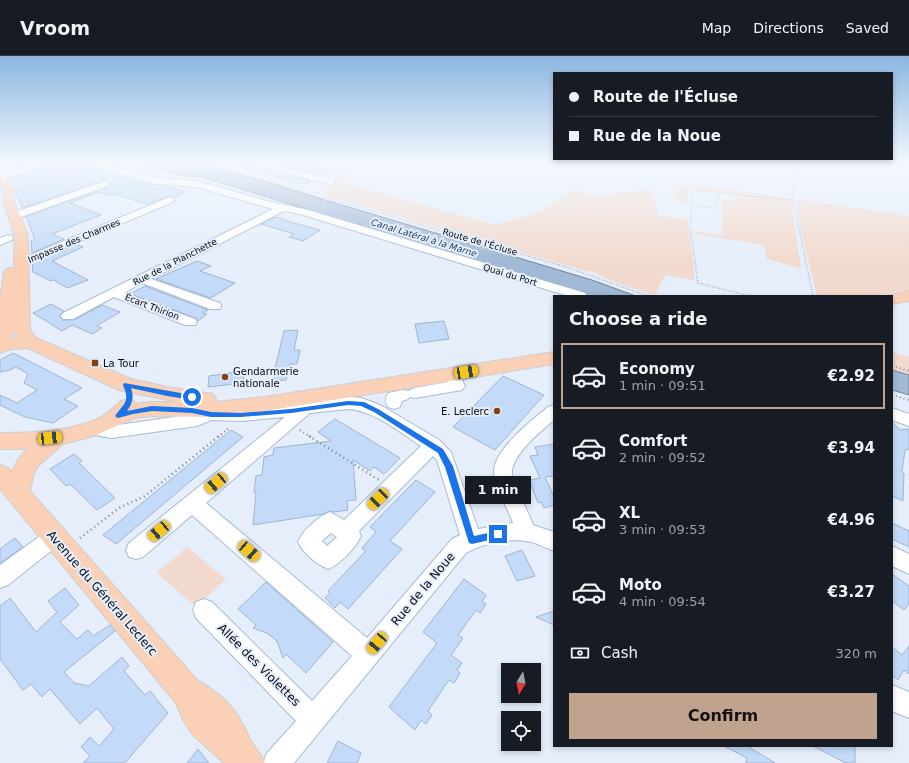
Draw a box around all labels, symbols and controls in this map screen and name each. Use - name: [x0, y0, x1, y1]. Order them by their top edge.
- text: Vroom: [20, 17, 90, 39]
- text: Map: [702, 20, 731, 36]
- text: Directions: [753, 20, 824, 36]
- text: Saved: [846, 20, 889, 36]
- text: Route de l'Écluse: [593, 88, 738, 106]
- text: Rue de la Noue: [593, 127, 721, 145]
- street label: Impasse des Charmes: [26, 217, 122, 265]
- water label: Canal Latéral à la Marne: [370, 217, 479, 259]
- street label: Route de l'Écluse: [442, 226, 519, 258]
- street label: Rue de la Planchette: [131, 236, 219, 288]
- street label: Quai du Port: [482, 262, 539, 288]
- street label: Écart Thirion: [123, 291, 181, 322]
- text: Choose a ride: [569, 308, 708, 329]
- marker: La Tour: [90, 358, 100, 368]
- place label: La Tour: [103, 358, 140, 369]
- icon: car: [571, 358, 607, 394]
- text: Economy: [619, 360, 695, 378]
- car: [453, 364, 479, 380]
- place label: Gendarmerie nationale: [233, 366, 299, 389]
- text: €2.92: [828, 367, 875, 385]
- marker: Gendarmerie nationale: [220, 372, 230, 382]
- text: 1 min · 09:51: [619, 378, 706, 393]
- route start: [183, 388, 201, 406]
- place label: E. Leclerc: [441, 406, 489, 417]
- marker: E. Leclerc: [492, 406, 502, 416]
- icon: car: [571, 430, 607, 466]
- car: [37, 431, 63, 445]
- text: Comfort: [619, 432, 687, 450]
- text: €3.94: [828, 439, 875, 457]
- text: 2 min · 09:52: [619, 450, 706, 465]
- car: [203, 471, 229, 495]
- callout: 1 min: [465, 476, 531, 504]
- text: 1 min: [478, 482, 518, 497]
- car: [365, 486, 391, 512]
- icon: car: [571, 502, 607, 538]
- text: XL: [619, 504, 640, 522]
- text: €4.96: [828, 511, 875, 529]
- car: [146, 519, 172, 543]
- text: 3 min · 09:53: [619, 522, 706, 537]
- route end: [489, 525, 507, 543]
- street label: Avenue du Général Leclerc: [44, 528, 160, 658]
- car: [236, 539, 262, 563]
- street label: Rue de la Noue: [388, 550, 458, 628]
- icon: car: [571, 574, 607, 610]
- text: Moto: [619, 576, 662, 594]
- text: €3.27: [828, 583, 875, 601]
- text: 4 min · 09:54: [619, 594, 706, 609]
- street label: Allée des Violettes: [215, 621, 303, 709]
- car: [365, 630, 389, 656]
- icon: cash: [569, 642, 591, 664]
- text: Cash: [601, 644, 638, 662]
- text: 320 m: [835, 646, 877, 661]
- north arrow: [501, 663, 541, 703]
- map controls: [501, 663, 541, 751]
- button: Confirm: [569, 693, 877, 739]
- button: locate: [501, 711, 541, 751]

